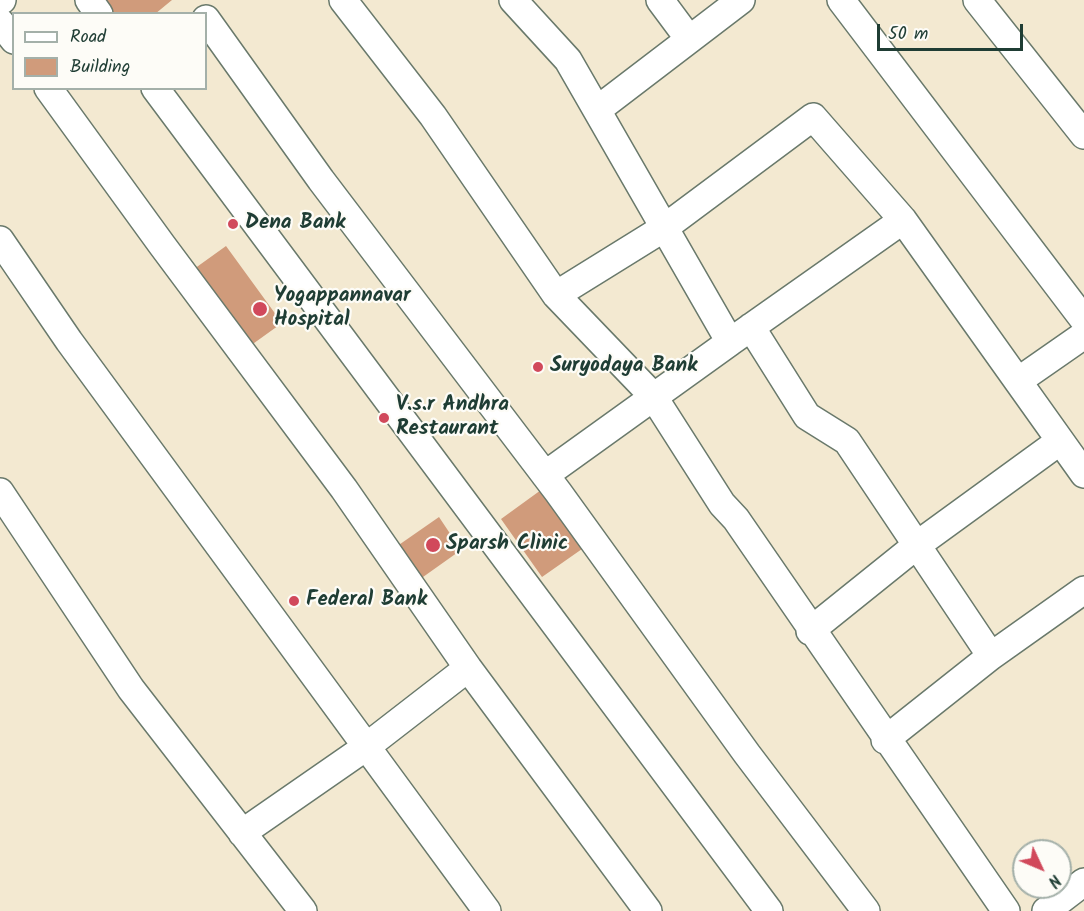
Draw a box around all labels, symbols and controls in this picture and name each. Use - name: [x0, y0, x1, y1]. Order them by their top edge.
- legend: [12, 12, 207, 90]
- scale bar: [880, 12, 1026, 50]
- text: 50 m: [888, 20, 928, 49]
- text: Road: [70, 23, 106, 52]
- text: Building: [70, 53, 130, 82]
- place label: Dena Bank: [245, 211, 345, 237]
- marker: Dena Bank: [226, 217, 240, 231]
- place label: Yogappannavar Hospital: [274, 284, 411, 334]
- marker: Yogappannavar Hospital: [251, 300, 269, 318]
- place label: Suryodaya Bank: [550, 354, 697, 380]
- marker: Suryodaya Bank: [531, 360, 545, 374]
- place label: V.s.r Andhra Restaurant: [396, 393, 509, 443]
- marker: V.s.r Andhra Restaurant: [377, 411, 391, 425]
- place label: Sparsh Clinic: [446, 532, 568, 558]
- marker: Sparsh Clinic: [424, 536, 442, 554]
- place label: Federal Bank: [306, 588, 427, 614]
- marker: Federal Bank: [287, 594, 301, 608]
- north arrow: [1012, 839, 1072, 899]
- text: N: [1041, 868, 1066, 893]

